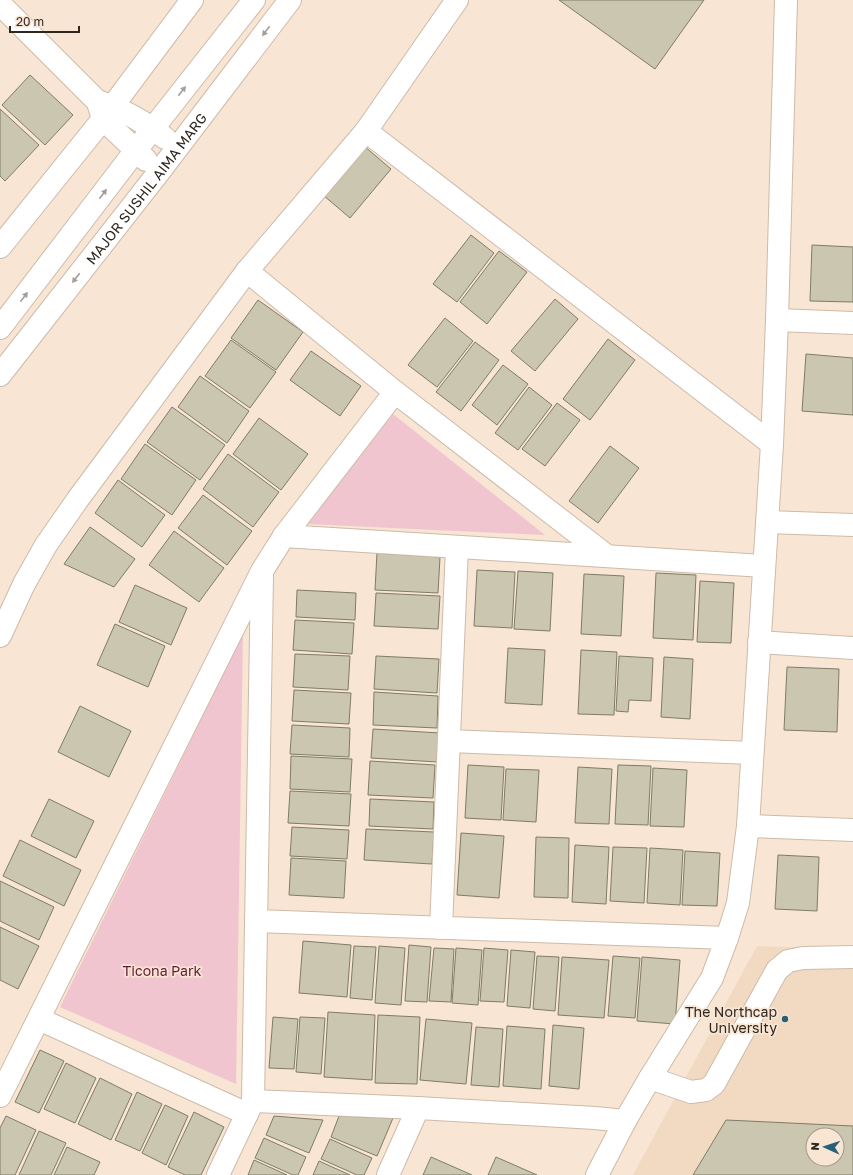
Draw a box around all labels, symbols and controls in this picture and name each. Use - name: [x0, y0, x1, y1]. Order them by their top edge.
- scale bar: [10, 8, 79, 34]
- text: 20 m: [16, 14, 44, 29]
- one-way arrow: [262, 26, 270, 36]
- one-way arrow: [178, 86, 187, 97]
- street label: MAJOR SUSHIL AIMA MARG: [82, 109, 210, 267]
- one-way arrow: [98, 189, 107, 200]
- one-way arrow: [71, 273, 80, 284]
- one-way arrow: [19, 292, 28, 303]
- park label: Ticona Park: [123, 962, 201, 979]
- place label: The Northcap University: [685, 1003, 777, 1036]
- marker: The Northcap University: [780, 1014, 790, 1024]
- north arrow: [805, 1127, 845, 1167]
- text: N: [808, 1142, 821, 1151]

